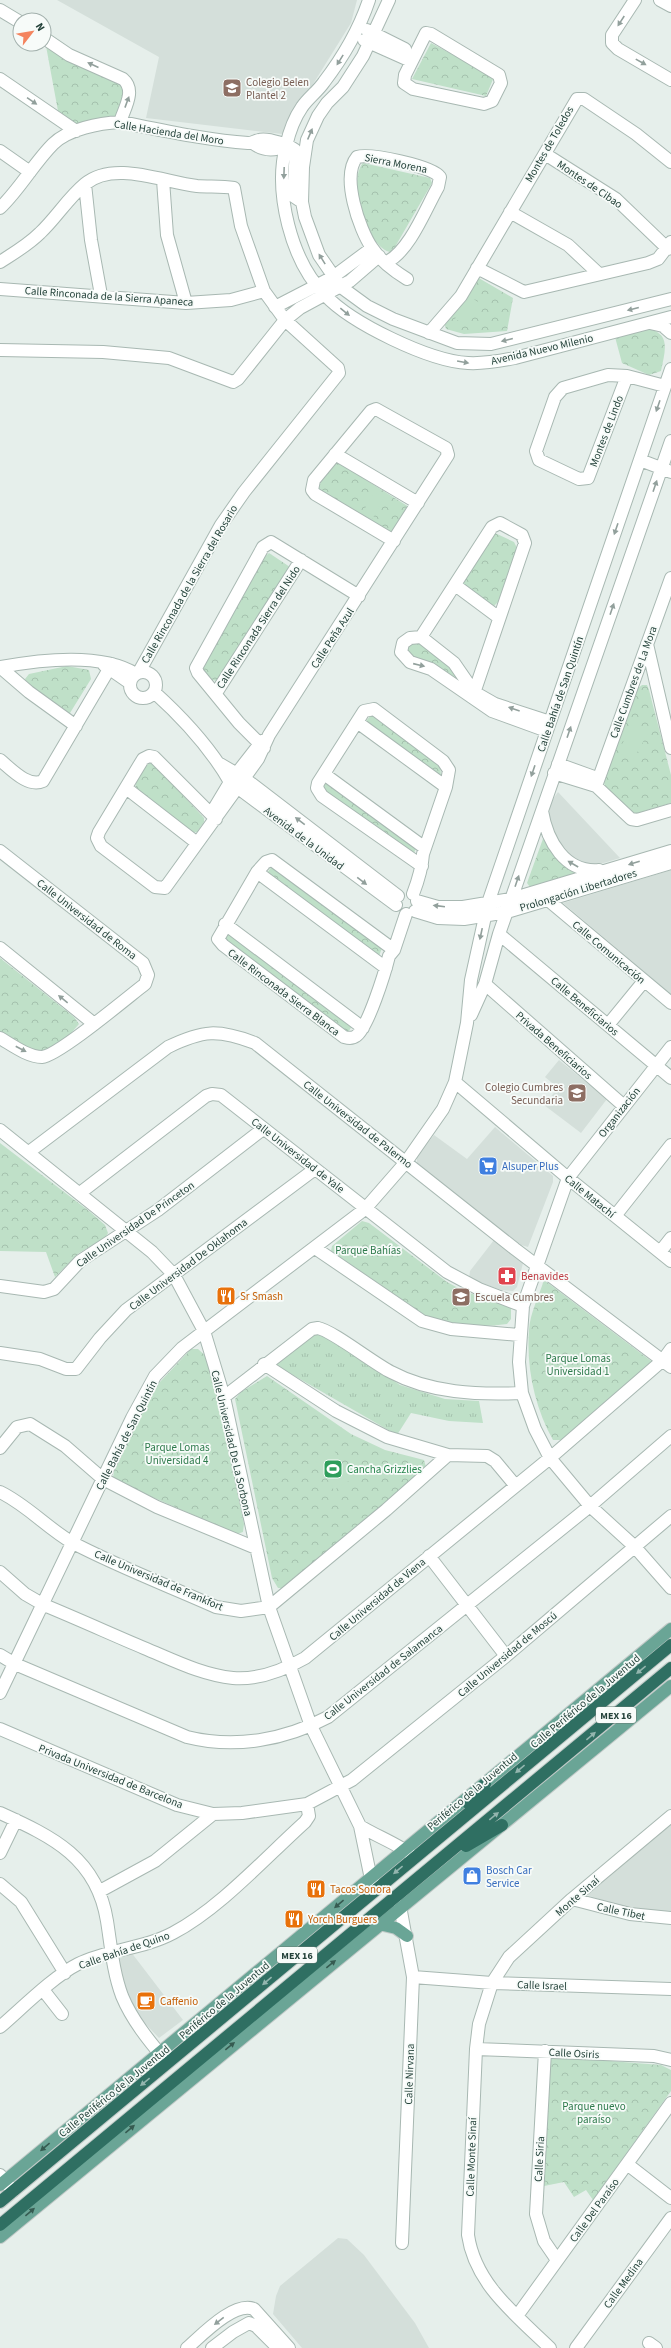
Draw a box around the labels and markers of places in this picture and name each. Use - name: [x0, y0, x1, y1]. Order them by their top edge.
- place label: Colegio Belen Plantel 2: [246, 75, 309, 103]
- school or university icon: Colegio Belen Plantel 2: [221, 77, 243, 99]
- place label: Colegio Cumbres Secundaria: [485, 1080, 563, 1108]
- school or university icon: Colegio Cumbres Secundaria: [566, 1082, 588, 1104]
- supermarket icon: Alsuper Plus: [477, 1155, 499, 1177]
- place label: Alsuper Plus: [502, 1159, 559, 1174]
- pharmacy icon: Benavides: [496, 1265, 518, 1287]
- place label: Benavides: [521, 1269, 569, 1284]
- restaurant icon: Sr Smash: [215, 1285, 237, 1307]
- school or university icon: Escuela Cumbres: [450, 1286, 472, 1308]
- place label: Sr Smash: [240, 1289, 283, 1304]
- place label: Escuela Cumbres: [475, 1290, 554, 1305]
- sports icon: Cancha Grizzlies: [322, 1458, 344, 1480]
- place label: Cancha Grizzlies: [347, 1462, 422, 1477]
- place label: Bosch Car Service: [486, 1863, 532, 1891]
- shop icon: Bosch Car Service: [461, 1865, 483, 1887]
- restaurant icon: Tacos Sonora: [305, 1878, 327, 1900]
- place label: Tacos Sonora: [330, 1882, 391, 1897]
- restaurant icon: Yorch Burguers: [283, 1908, 305, 1930]
- place label: Yorch Burguers: [307, 1912, 378, 1927]
- cafe icon: Caffenio: [135, 1990, 157, 2012]
- place label: Caffenio: [160, 1994, 198, 2009]

